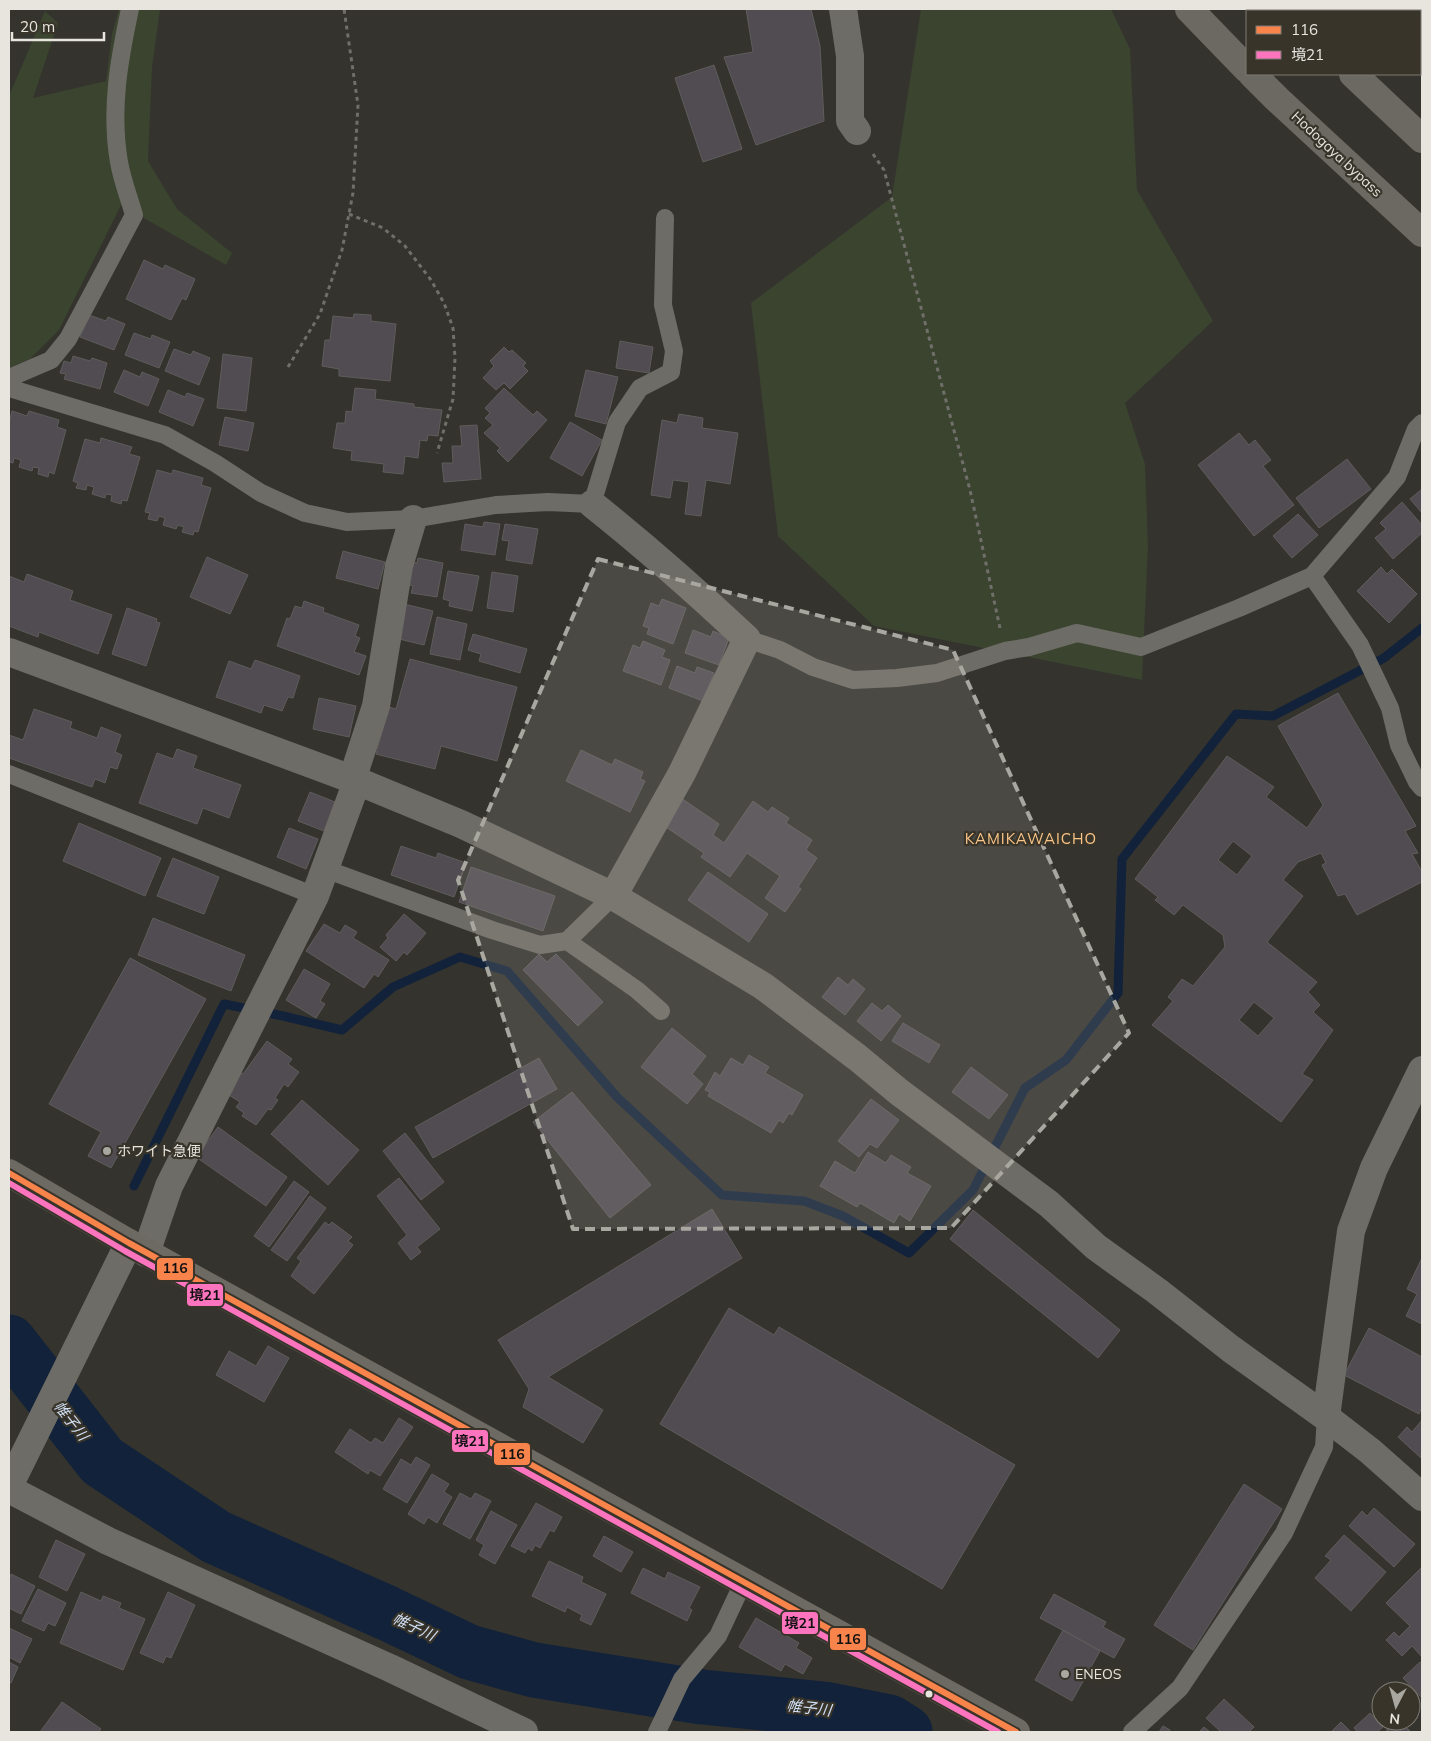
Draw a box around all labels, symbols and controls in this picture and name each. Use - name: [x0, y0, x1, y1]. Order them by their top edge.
- scale bar: [12, 10, 105, 42]
- legend: [1246, 10, 1421, 75]
- text: 20 m: [20, 17, 55, 36]
- text: 116: [1291, 20, 1318, 39]
- text: 境21: [1291, 45, 1324, 64]
- street label: Hodogaya bypass: [1288, 107, 1386, 201]
- district label: KAMIKAWAICHO: [965, 829, 1097, 848]
- place label: ホワイト急便: [117, 1142, 201, 1160]
- marker: ホワイト急便: [101, 1145, 113, 1157]
- line badge: 116: [156, 1257, 194, 1281]
- text: 116: [162, 1259, 188, 1277]
- line badge: 境21: [186, 1283, 224, 1307]
- text: 境21: [190, 1286, 220, 1304]
- water label: 帷子川: [50, 1397, 94, 1446]
- line badge: 境21: [451, 1429, 489, 1453]
- text: 境21: [455, 1432, 485, 1450]
- line badge: 116: [493, 1442, 531, 1466]
- text: 116: [499, 1445, 525, 1463]
- water label: 帷子川: [390, 1608, 440, 1646]
- line badge: 境21: [781, 1611, 819, 1635]
- text: 境21: [785, 1614, 815, 1632]
- line badge: 116: [829, 1627, 867, 1651]
- text: 116: [835, 1630, 861, 1648]
- place label: ENEOS: [1075, 1665, 1122, 1683]
- marker: ENEOS: [1059, 1668, 1071, 1680]
- north arrow: [1371, 1681, 1421, 1731]
- unlabelled marker: [924, 1689, 934, 1699]
- water label: 帷子川: [786, 1695, 835, 1720]
- text: N: [1388, 1709, 1401, 1728]

